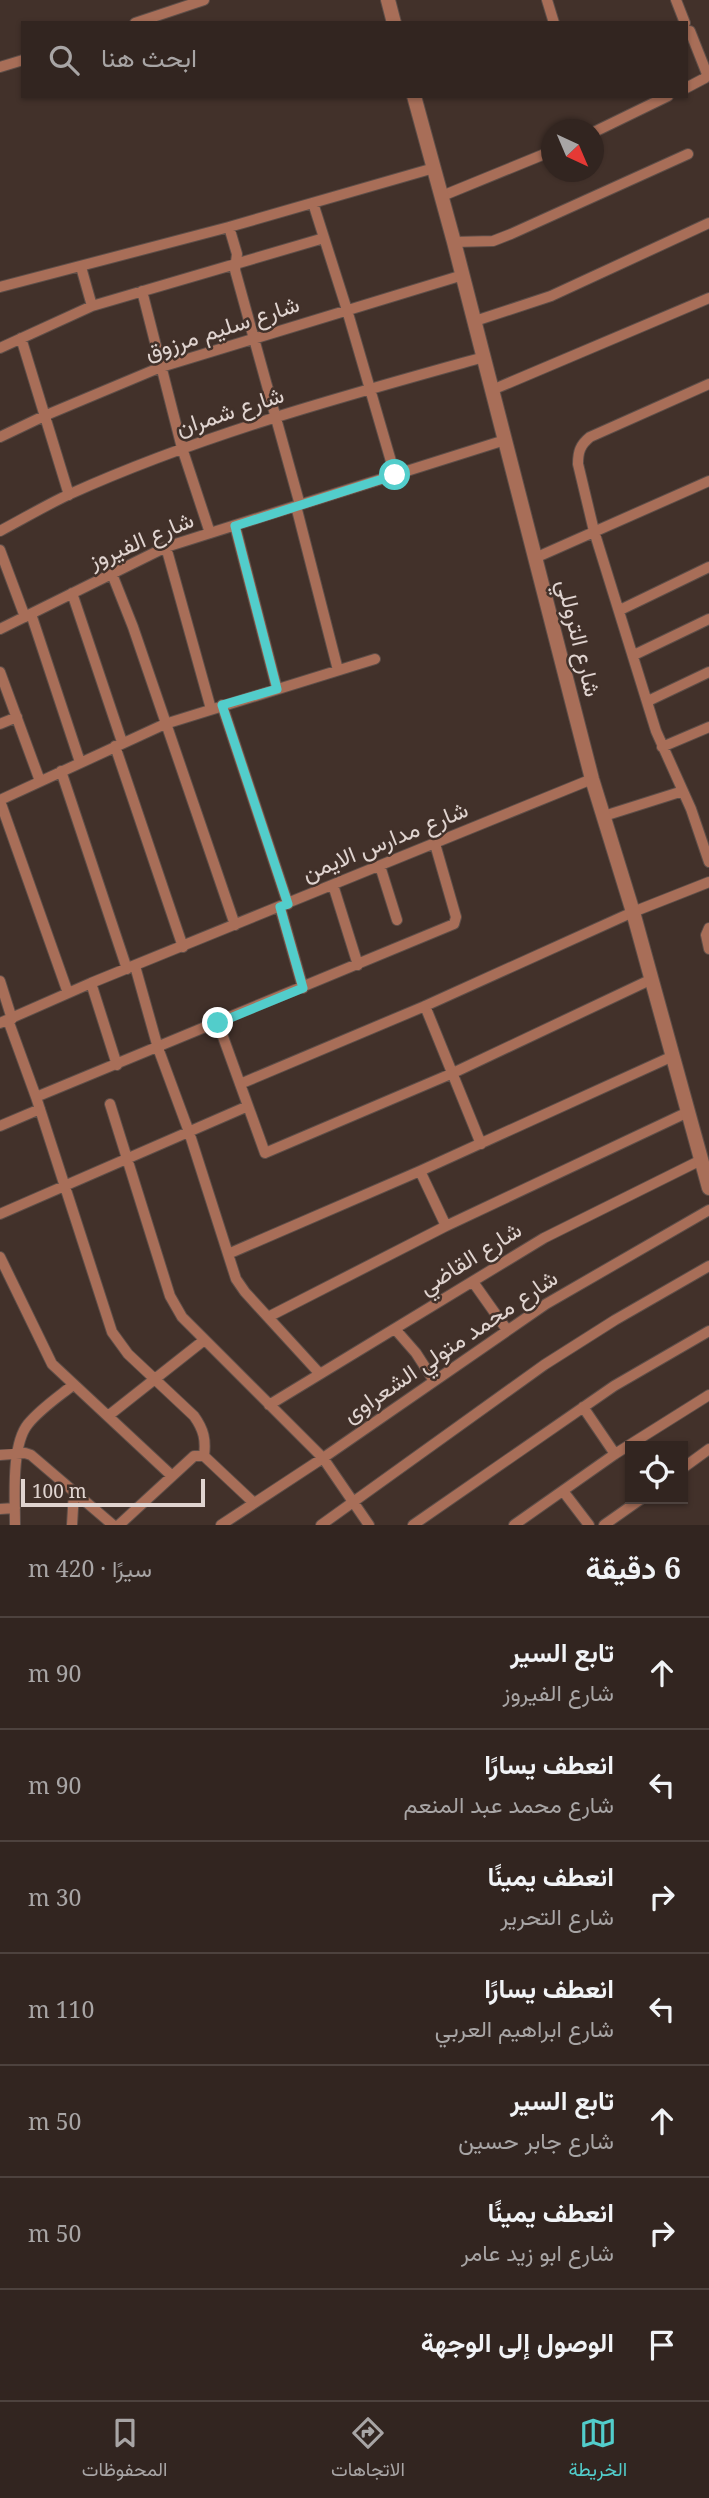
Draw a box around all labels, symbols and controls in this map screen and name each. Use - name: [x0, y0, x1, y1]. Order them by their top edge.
- search box: [21, 21, 688, 98]
- text: ابحث هنا: [101, 39, 197, 75]
- icon: search: [45, 41, 83, 79]
- north arrow: [541, 119, 604, 182]
- street label: شارع سليم مرزوق: [140, 287, 304, 368]
- street label: شارع شمران: [172, 378, 288, 443]
- route start: [379, 459, 410, 490]
- street label: شارع الفيروز: [82, 503, 199, 577]
- street label: شارع التروللي: [546, 576, 610, 701]
- street label: شارع مدارس الايمن: [297, 792, 473, 889]
- route end: [202, 1007, 233, 1038]
- street label: شارع القاضي: [412, 1213, 529, 1305]
- street label: شارع محمد متولي الشعراوى: [335, 1261, 566, 1433]
- map controls: [625, 1441, 688, 1504]
- button: locate: [625, 1441, 688, 1504]
- scale bar: [21, 1476, 205, 1508]
- text: 100 m: [32, 1478, 87, 1504]
- text: 6 دقيقة: [586, 1547, 681, 1588]
- text: سيرًا · 420 m: [28, 1552, 152, 1584]
- text: تابع السير: [510, 1634, 614, 1670]
- icon: ahead: [643, 1654, 681, 1692]
- text: 90 m: [28, 1657, 81, 1689]
- text: شارع الفيروز: [503, 1676, 614, 1708]
- text: انعطف يسارًا: [484, 1746, 614, 1782]
- icon: left: [643, 1766, 681, 1804]
- text: 90 m: [28, 1769, 81, 1801]
- text: شارع محمد عبد المنعم: [404, 1788, 614, 1820]
- text: انعطف يمينًا: [487, 1858, 614, 1894]
- icon: right: [643, 1878, 681, 1916]
- text: 30 m: [28, 1881, 81, 1913]
- text: شارع التحرير: [500, 1900, 614, 1932]
- text: انعطف يسارًا: [484, 1970, 614, 2006]
- icon: left: [643, 1990, 681, 2028]
- text: 110 m: [28, 1993, 94, 2025]
- text: شارع ابراهيم العربي: [435, 2012, 614, 2044]
- text: تابع السير: [510, 2082, 614, 2118]
- icon: ahead: [643, 2102, 681, 2140]
- text: 50 m: [28, 2105, 81, 2137]
- text: شارع جابر حسين: [458, 2124, 614, 2156]
- text: انعطف يمينًا: [487, 2194, 614, 2230]
- icon: right: [643, 2214, 681, 2252]
- text: 50 m: [28, 2217, 81, 2249]
- text: شارع ابو زيد عامر: [461, 2236, 614, 2268]
- text: الوصول إلى الوجهة: [421, 2324, 614, 2360]
- icon: arrive: [643, 2326, 681, 2364]
- tab: المحفوظات: [82, 2414, 167, 2486]
- tab: الاتجاهات: [331, 2414, 405, 2486]
- tab: الخريطة: [568, 2414, 627, 2486]

